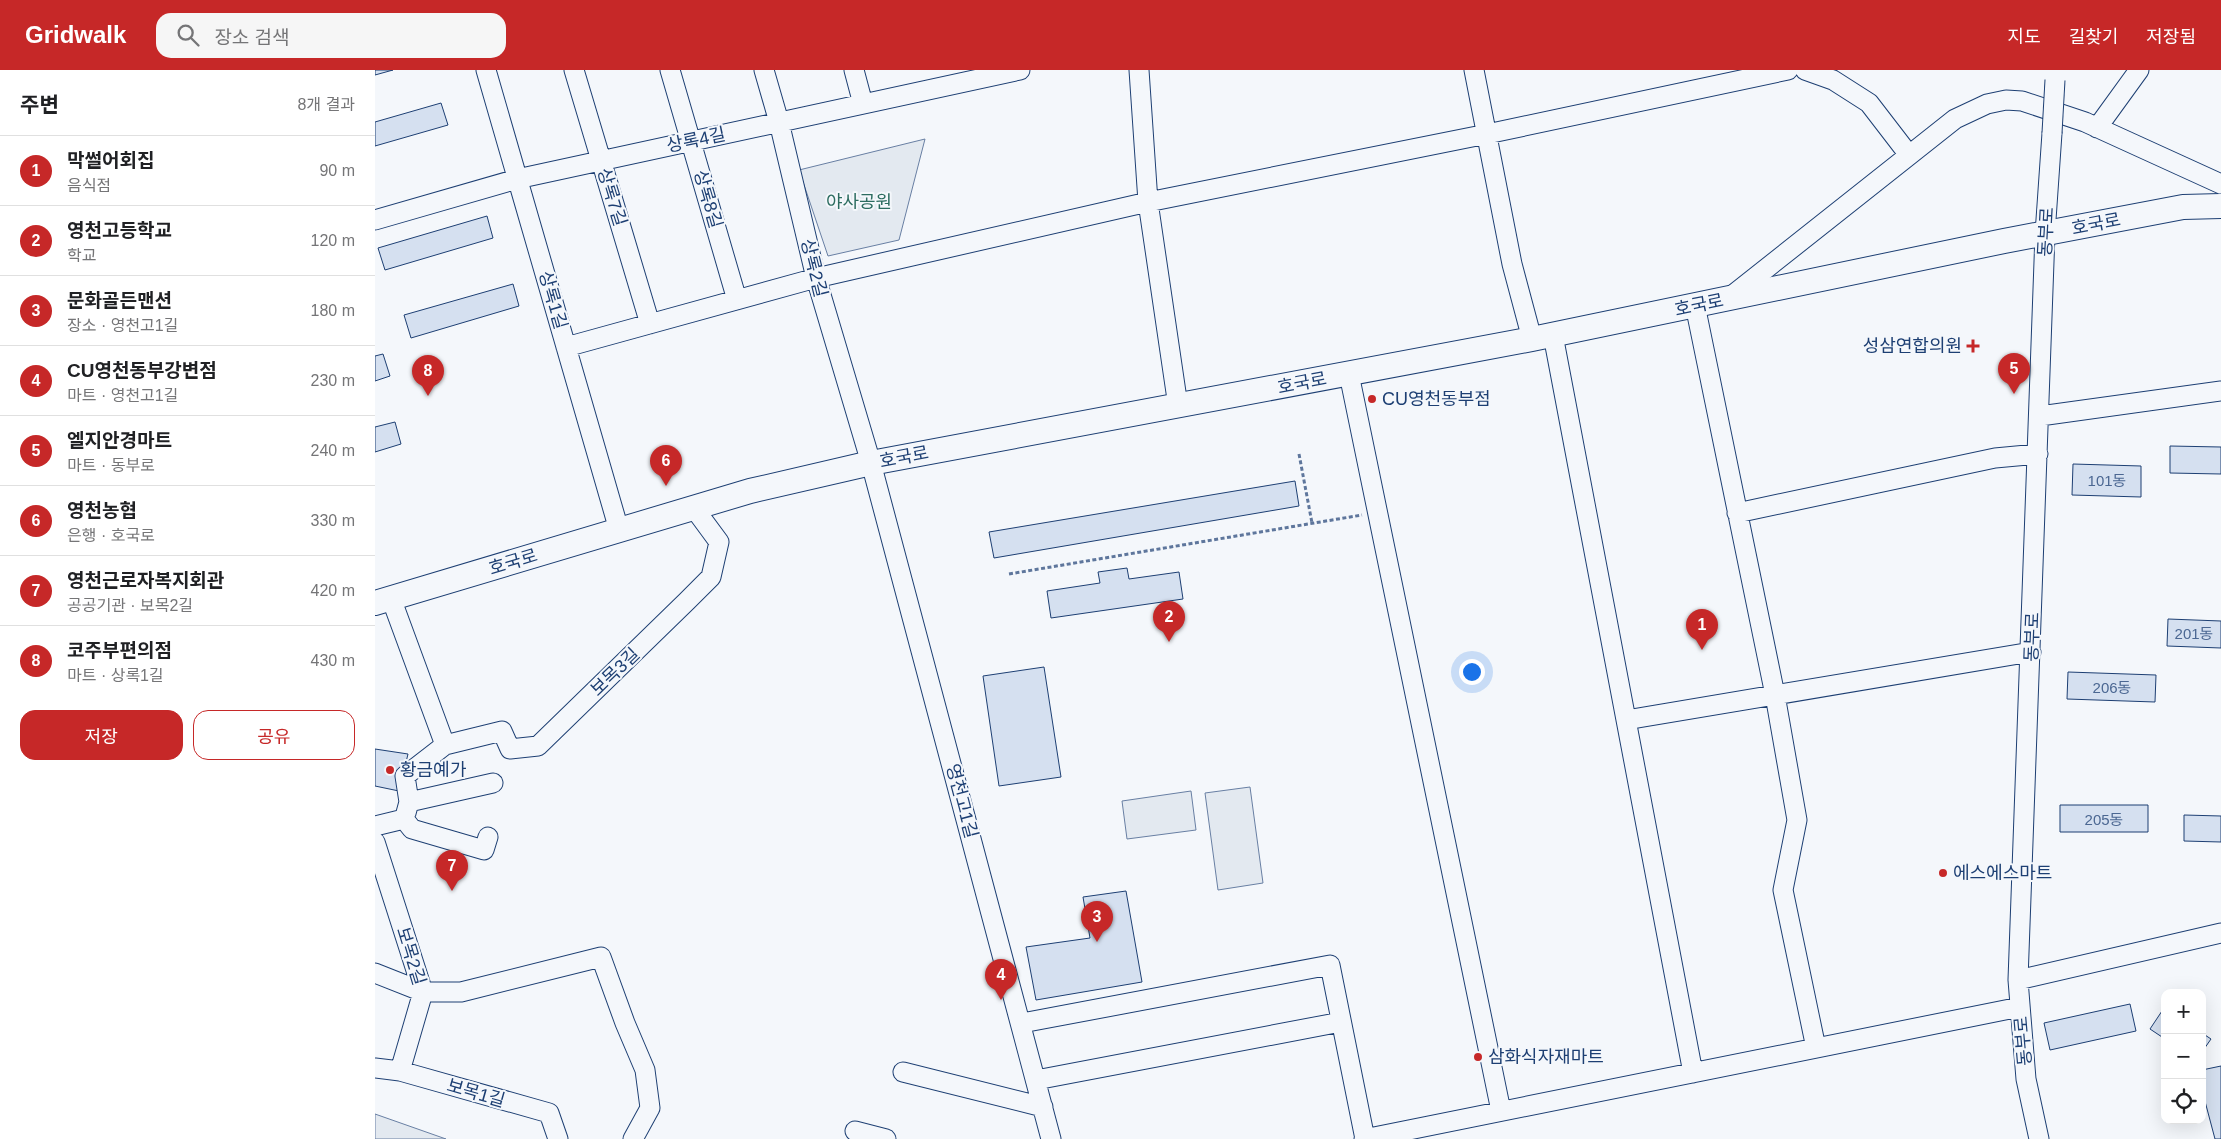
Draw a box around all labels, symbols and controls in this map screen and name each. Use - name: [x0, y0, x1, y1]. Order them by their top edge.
- search box: [156, 13, 506, 58]
- text: Gridwalk: [25, 21, 126, 48]
- icon: search: [174, 21, 202, 49]
- text: 장소 검색: [214, 27, 290, 48]
- text: 지도: [2008, 27, 2041, 47]
- text: 길찾기: [2069, 27, 2118, 47]
- text: 저장됨: [2146, 27, 2196, 47]
- text: 주변: [20, 93, 59, 116]
- text: 8개 결과: [297, 96, 355, 113]
- street label: 상록4길: [665, 124, 727, 156]
- text: 막썰어회집: [67, 150, 154, 171]
- text: 1: [32, 162, 40, 179]
- text: 90 m: [319, 162, 355, 179]
- street label: 상록7길: [594, 166, 630, 228]
- street label: 상록8길: [690, 168, 726, 230]
- text: 음식점: [67, 177, 111, 194]
- park label: 야사공원: [826, 192, 892, 212]
- street label: 동부로: [2035, 207, 2057, 257]
- street label: 호국로: [2070, 209, 2122, 239]
- text: 영천고등학교: [67, 220, 172, 241]
- text: 2: [32, 232, 40, 249]
- text: 120 m: [311, 232, 355, 249]
- street label: 상록2길: [797, 237, 831, 299]
- text: 학교: [67, 247, 96, 264]
- street label: 상록1길: [535, 269, 571, 331]
- text: 문화골든맨션: [67, 290, 172, 311]
- street label: 호국로: [1673, 290, 1725, 320]
- text: 3: [32, 302, 40, 319]
- text: 180 m: [311, 302, 355, 319]
- text: 장소 · 영천고1길: [67, 317, 178, 334]
- place label: 성삼연합의원: [1863, 336, 1962, 356]
- marker: 성삼연합의원: [1966, 339, 1980, 353]
- pin: 5: [1998, 353, 2030, 394]
- pin: 8: [412, 355, 444, 396]
- text: CU영천동부강변점: [67, 360, 217, 381]
- street label: 호국로: [1276, 368, 1328, 398]
- text: 4: [32, 372, 40, 389]
- text: 230 m: [311, 372, 355, 389]
- text: 마트 · 영천고1길: [67, 387, 178, 404]
- place label: CU영천동부점: [1382, 389, 1491, 409]
- marker: CU영천동부점: [1366, 393, 1378, 405]
- text: 엘지안경마트: [67, 430, 172, 451]
- text: 5: [32, 442, 40, 459]
- text: 240 m: [311, 442, 355, 459]
- street label: 호국로: [878, 442, 930, 472]
- pin: 6: [650, 445, 682, 486]
- text: 마트 · 동부로: [67, 457, 155, 474]
- house number: 101동: [2088, 472, 2126, 489]
- text: 영천농협: [67, 500, 137, 521]
- text: 6: [32, 512, 40, 529]
- text: 330 m: [311, 512, 355, 529]
- text: 은행 · 호국로: [67, 527, 155, 544]
- street label: 호국로: [486, 545, 540, 579]
- text: 영천근로자복지회관: [67, 570, 224, 591]
- text: 7: [32, 582, 40, 599]
- text: 420 m: [311, 582, 355, 599]
- text: 공공기관 · 보목2길: [67, 597, 193, 614]
- pin: 2: [1153, 601, 1185, 642]
- pin: 1: [1686, 609, 1718, 650]
- street label: 동부로: [2021, 612, 2043, 662]
- house number: 201동: [2175, 625, 2213, 642]
- text: 코주부편의점: [67, 640, 172, 661]
- street label: 보목3길: [587, 644, 643, 700]
- text: 8: [32, 652, 40, 669]
- text: 430 m: [311, 652, 355, 669]
- your location: [1459, 659, 1485, 685]
- text: 마트 · 상록1길: [67, 667, 164, 684]
- house number: 206동: [2093, 679, 2131, 696]
- button: 저장: [20, 710, 183, 760]
- button: 공유: [193, 710, 355, 760]
- place label: 황금예가: [400, 760, 467, 780]
- street label: 영천고1길: [942, 762, 982, 840]
- marker: 황금예가: [384, 764, 396, 776]
- house number: 205동: [2085, 811, 2123, 828]
- pin: 7: [436, 850, 468, 891]
- place label: 에스에스마트: [1953, 863, 2052, 883]
- marker: 에스에스마트: [1937, 867, 1949, 879]
- pin: 3: [1081, 901, 1113, 942]
- street label: 보목2길: [393, 925, 429, 987]
- pin: 4: [985, 959, 1017, 1000]
- map controls: [2161, 989, 2206, 1124]
- button: +: [2161, 989, 2206, 1034]
- street label: 동부로: [2011, 1015, 2035, 1067]
- button: −: [2161, 1034, 2206, 1079]
- place label: 삼화식자재마트: [1488, 1047, 1604, 1067]
- marker: 삼화식자재마트: [1472, 1051, 1484, 1063]
- street label: 보목1길: [445, 1075, 507, 1111]
- button: locate: [2161, 1079, 2206, 1124]

